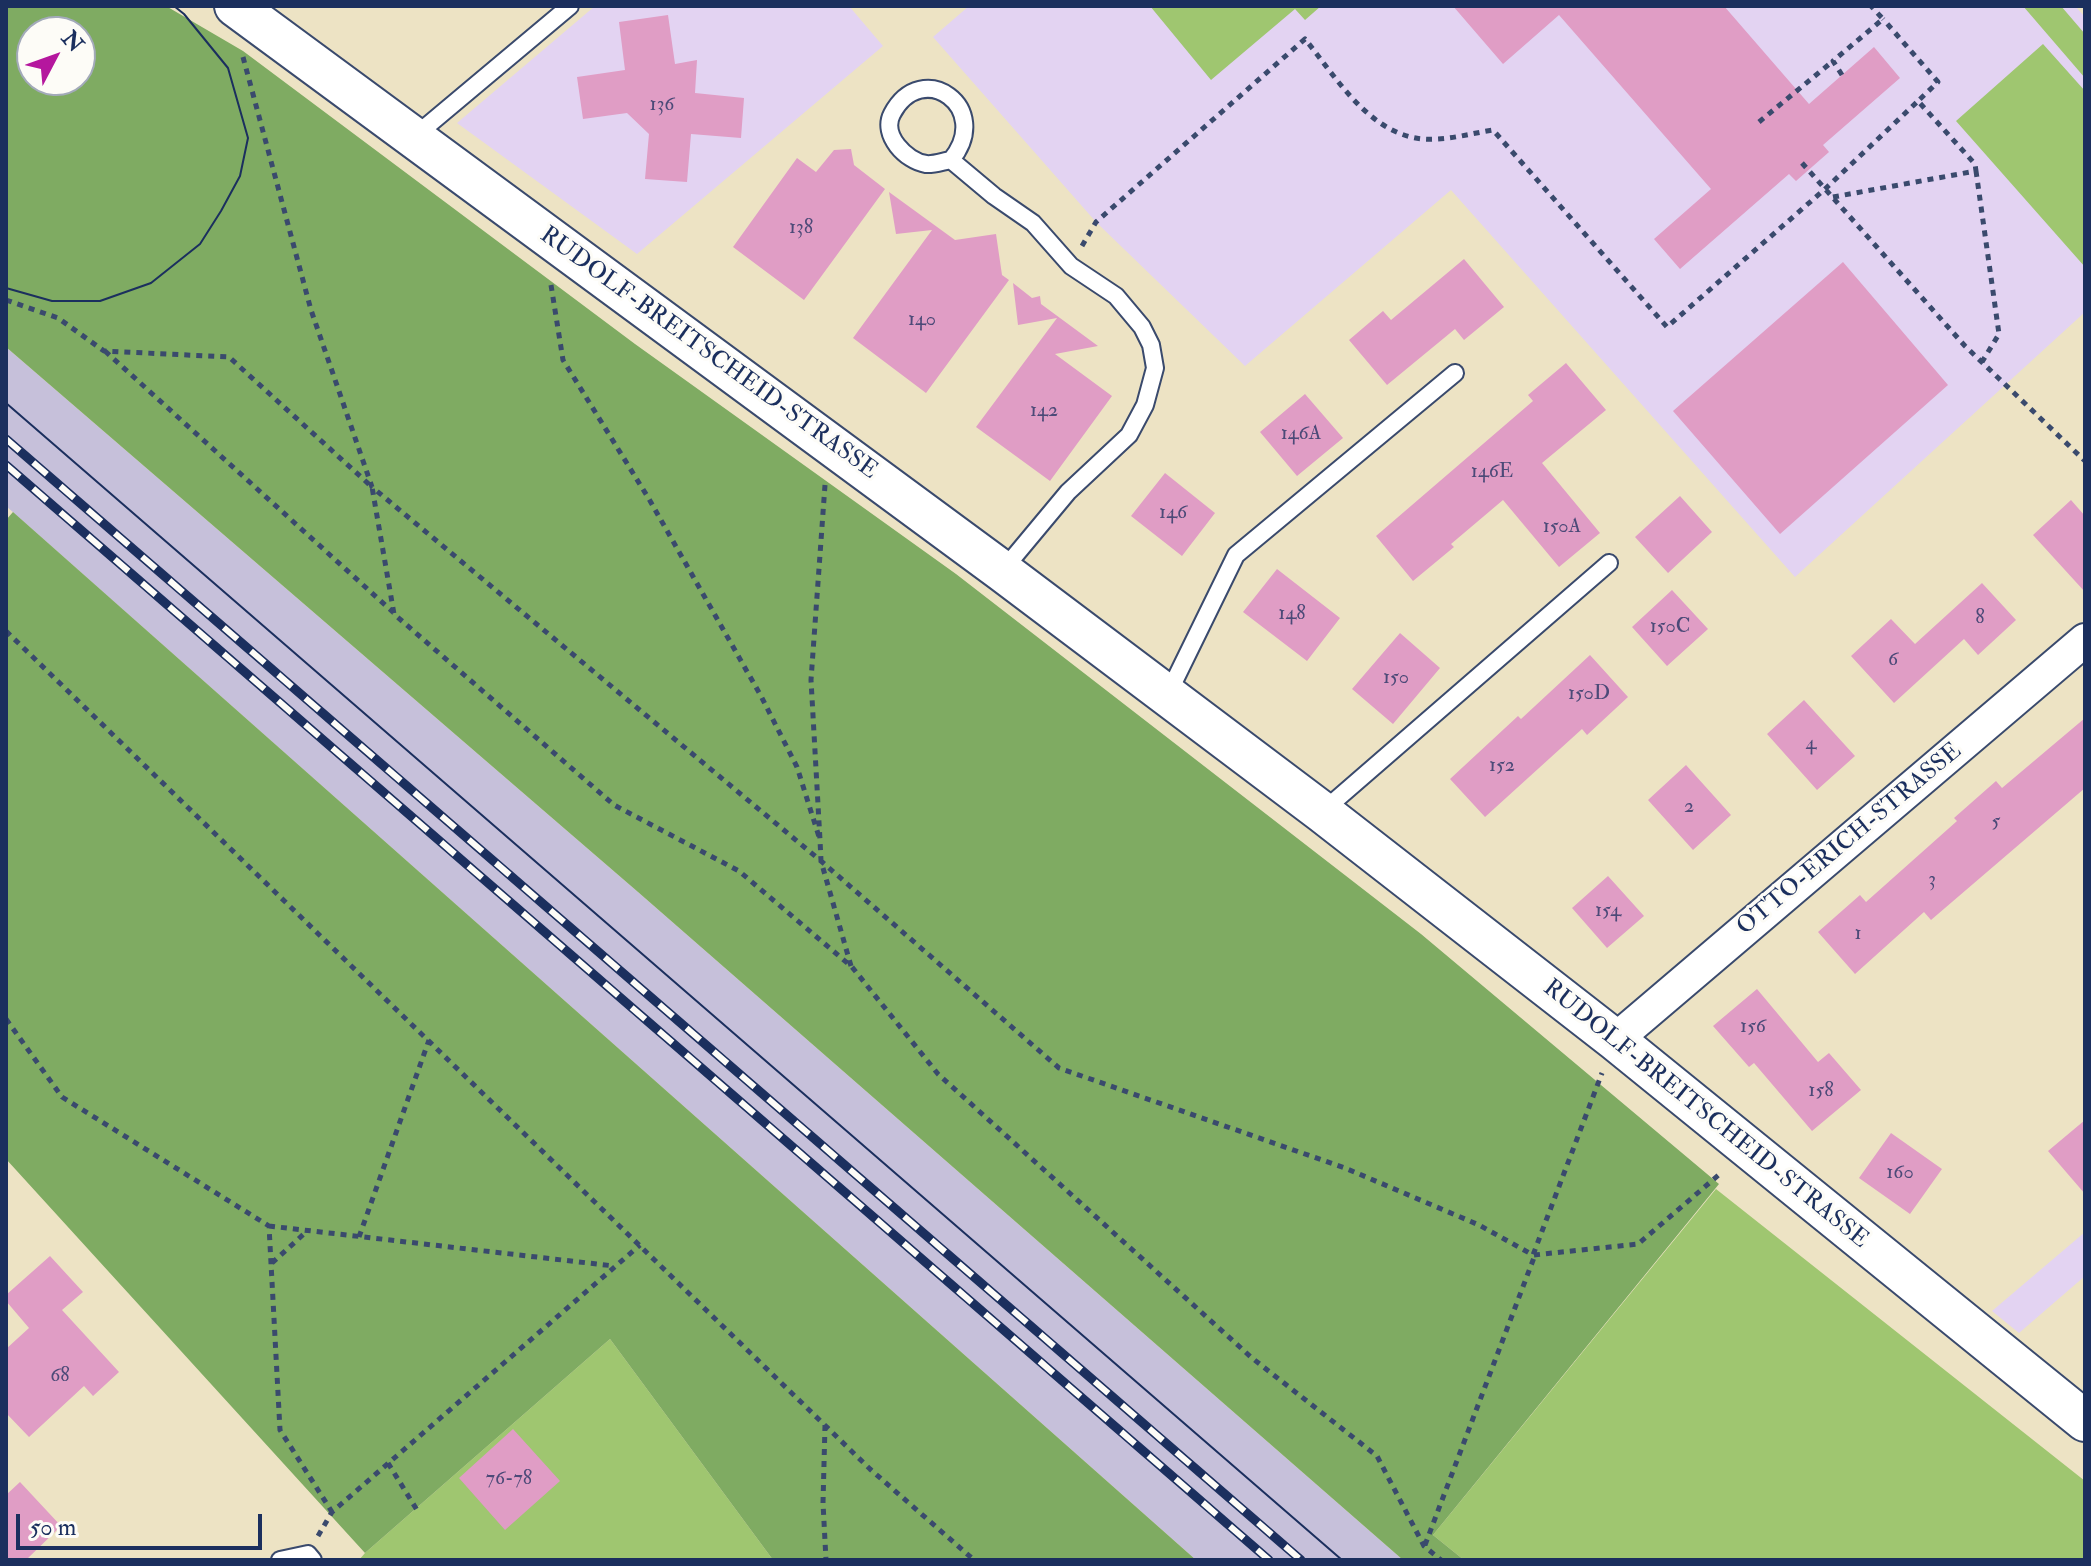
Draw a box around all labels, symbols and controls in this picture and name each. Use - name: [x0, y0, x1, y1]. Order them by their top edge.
- north arrow: [16, 16, 96, 96]
- text: N: [56, 25, 90, 58]
- house number: 136: [650, 94, 674, 118]
- house number: 138: [789, 217, 813, 241]
- street label: RUDOLF-BREITSCHEID-STRASSE: [533, 222, 883, 486]
- house number: 140: [908, 309, 936, 333]
- house number: 142: [1030, 400, 1058, 424]
- house number: 146A: [1281, 423, 1321, 447]
- house number: 146E: [1471, 461, 1513, 485]
- house number: 146: [1159, 502, 1187, 526]
- house number: 150A: [1543, 516, 1581, 540]
- house number: 148: [1278, 603, 1306, 627]
- house number: 8: [1975, 607, 1985, 631]
- house number: 150C: [1650, 616, 1690, 640]
- house number: 6: [1888, 649, 1898, 673]
- house number: 150: [1383, 667, 1409, 691]
- house number: 150D: [1568, 683, 1610, 707]
- house number: 4: [1806, 733, 1816, 757]
- street label: OTTO-ERICH-STRASSE: [1732, 738, 1968, 942]
- house number: 152: [1489, 755, 1515, 779]
- house number: 2: [1684, 796, 1694, 820]
- house number: 5: [1992, 811, 2000, 835]
- house number: 3: [1928, 869, 1936, 893]
- house number: 154: [1595, 900, 1621, 924]
- house number: 1: [1854, 923, 1862, 947]
- street label: RUDOLF-BREITSCHEID-STRASSE: [1536, 975, 1874, 1255]
- house number: 156: [1740, 1016, 1766, 1040]
- house number: 158: [1808, 1080, 1834, 1104]
- house number: 160: [1886, 1162, 1914, 1186]
- house number: 68: [50, 1365, 70, 1389]
- house number: 76-78: [486, 1468, 532, 1492]
- scale bar: [20, 1498, 266, 1548]
- text: 50 m: [30, 1512, 76, 1543]

